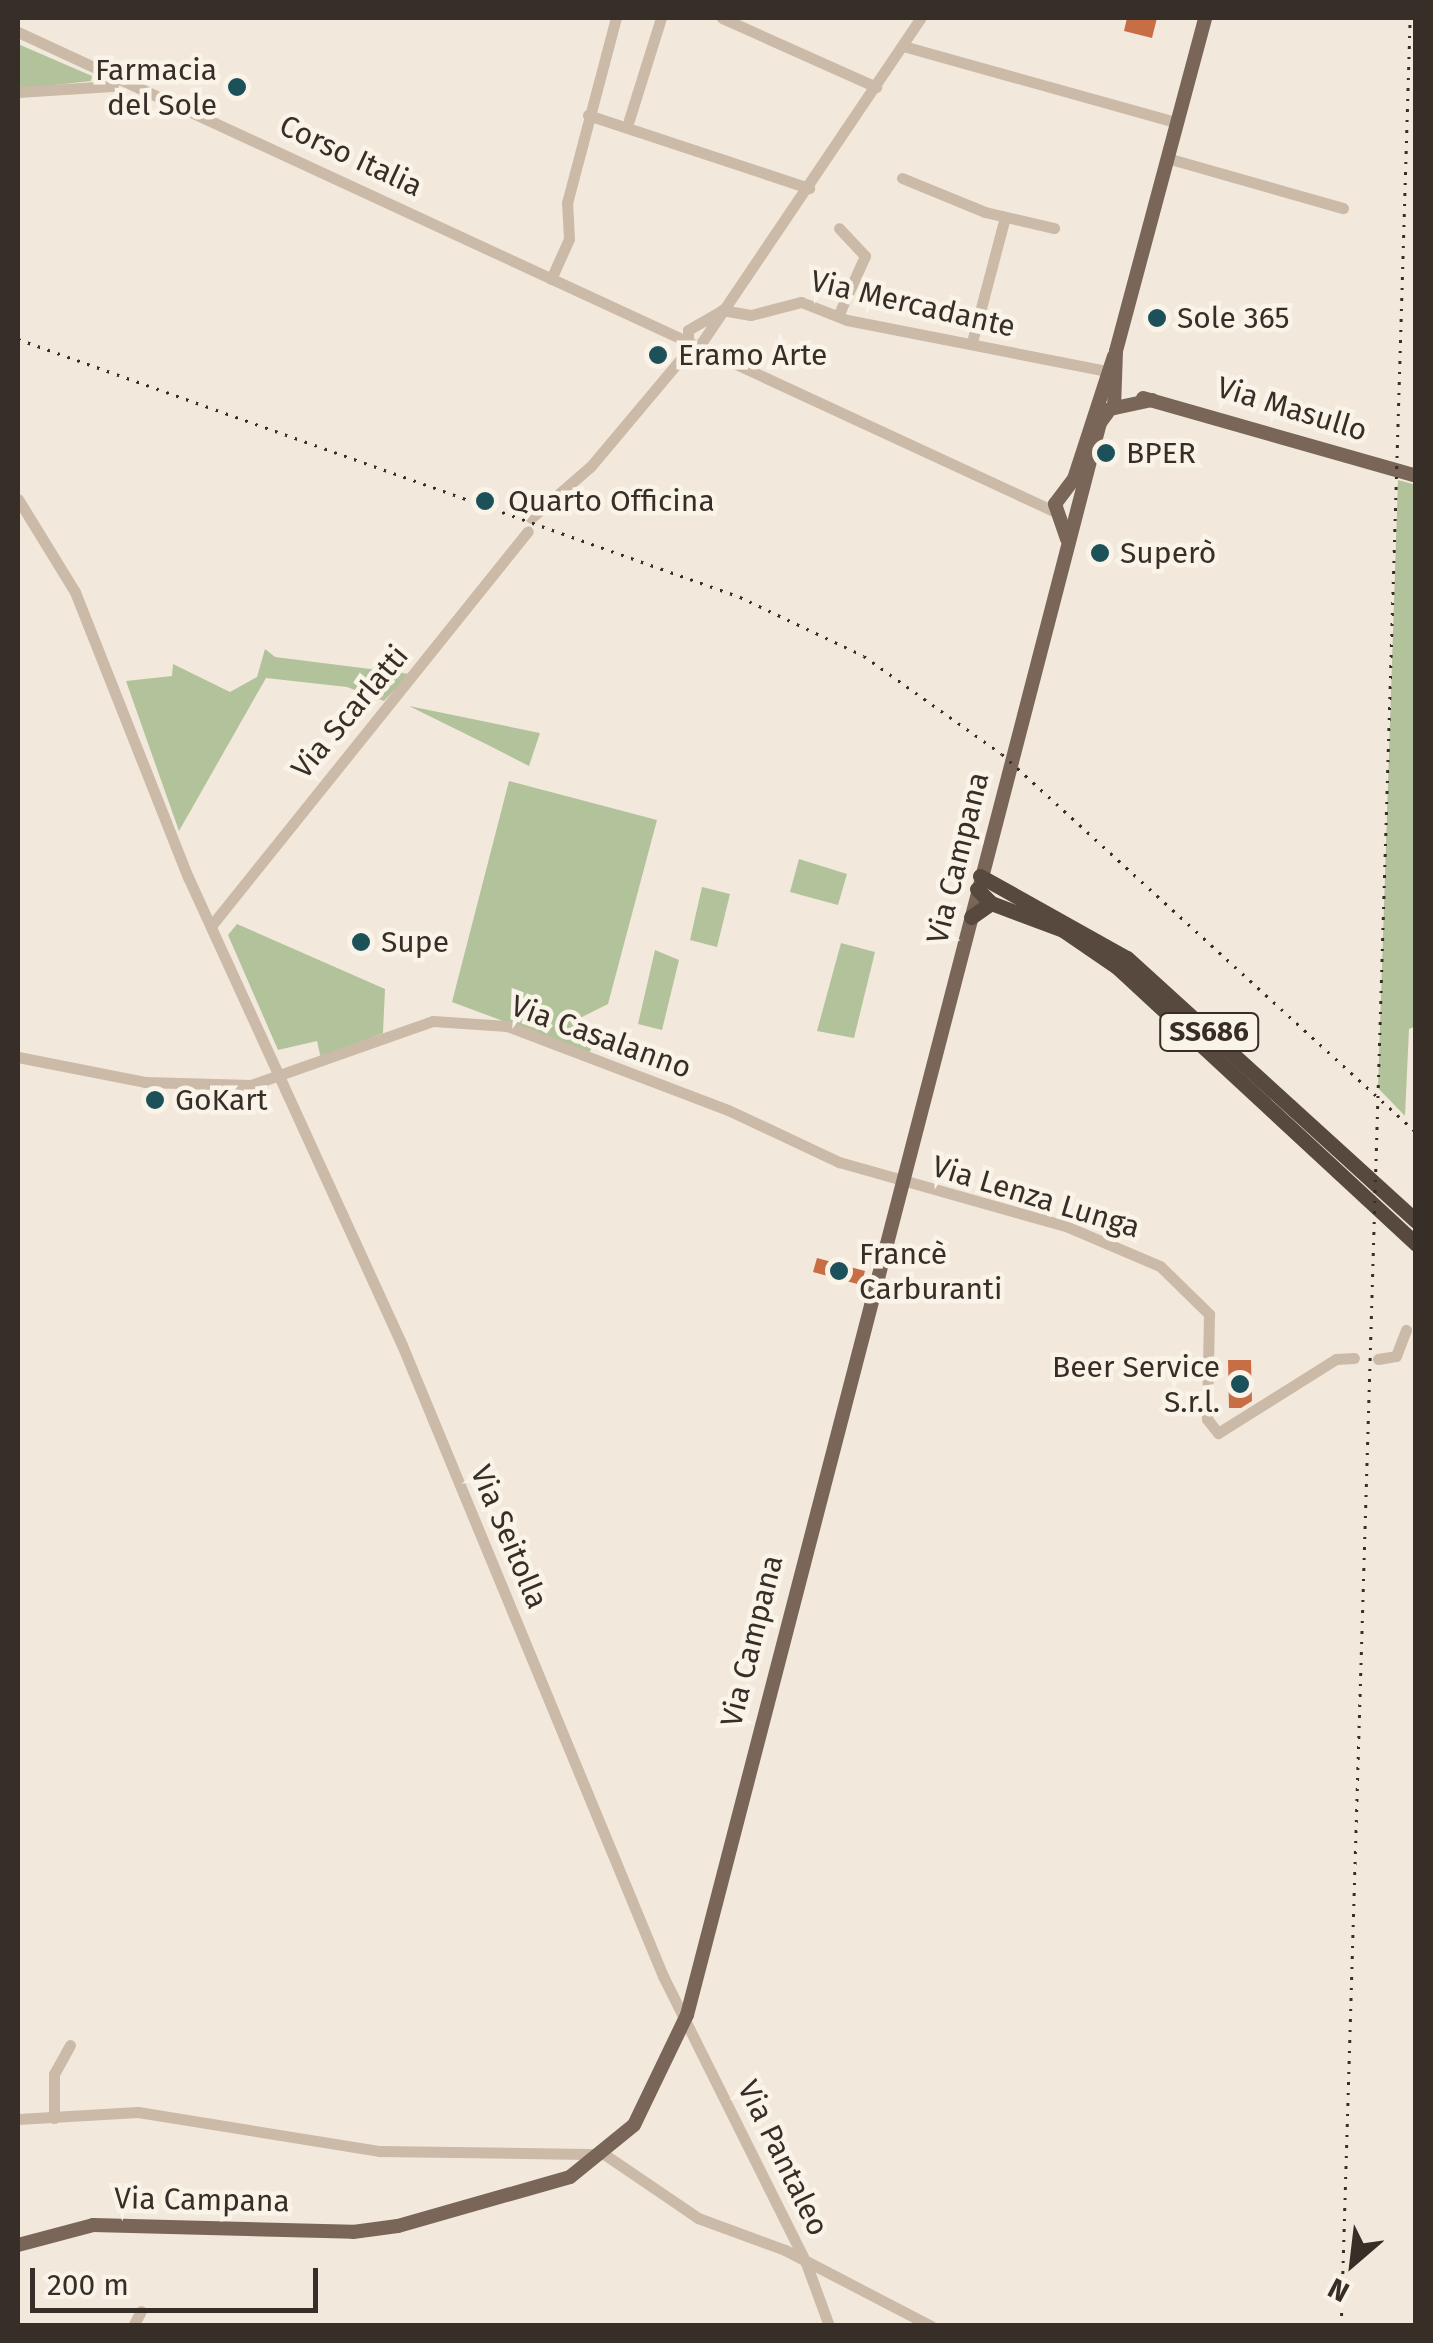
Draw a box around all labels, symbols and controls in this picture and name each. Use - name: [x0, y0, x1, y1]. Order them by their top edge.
- place label: Farmacia del Sole: [95, 52, 217, 122]
- marker: Farmacia del Sole: [226, 76, 248, 98]
- street label: Corso Italia: [274, 107, 428, 205]
- street label: Via Mercadante: [807, 263, 1019, 345]
- place label: Sole 365: [1177, 300, 1290, 336]
- marker: Sole 365: [1146, 307, 1168, 329]
- place label: Eramo Arte: [678, 337, 827, 373]
- marker: Eramo Arte: [647, 344, 669, 366]
- street label: Via Masullo: [1213, 369, 1371, 449]
- place label: BPER: [1126, 435, 1196, 471]
- marker: BPER: [1095, 442, 1117, 464]
- place label: Quarto Officina: [508, 483, 715, 519]
- marker: Quarto Officina: [472, 488, 498, 514]
- place label: Superò: [1120, 535, 1216, 571]
- marker: Superò: [1089, 542, 1111, 564]
- street label: Via Scarlatti: [284, 638, 416, 786]
- street label: Via Campana: [919, 768, 997, 948]
- place label: Supe: [381, 924, 449, 960]
- marker: Supe: [350, 931, 372, 953]
- street label: Via Casalanno: [506, 988, 696, 1086]
- road number: SS686: [1159, 1009, 1259, 1055]
- place label: GoKart: [175, 1082, 268, 1118]
- marker: GoKart: [144, 1089, 166, 1111]
- street label: Via Lenza Lunga: [928, 1148, 1144, 1246]
- place label: Francè Carburanti: [859, 1236, 1002, 1306]
- marker: Francè Carburanti: [828, 1260, 850, 1282]
- place label: Beer Service S.r.l.: [1052, 1349, 1220, 1420]
- marker: Beer Service S.r.l.: [1229, 1373, 1251, 1395]
- street label: Via Seitolla: [463, 1460, 555, 1614]
- street label: Via Campana: [713, 1551, 791, 1731]
- street label: Via Pantaleo: [730, 2075, 836, 2241]
- street label: Via Campana: [114, 2180, 290, 2220]
- north arrow: [1303, 2213, 1403, 2313]
- scale bar: [35, 2248, 322, 2310]
- text: 200 m: [47, 2267, 129, 2303]
- text: N: [1323, 2271, 1355, 2309]

